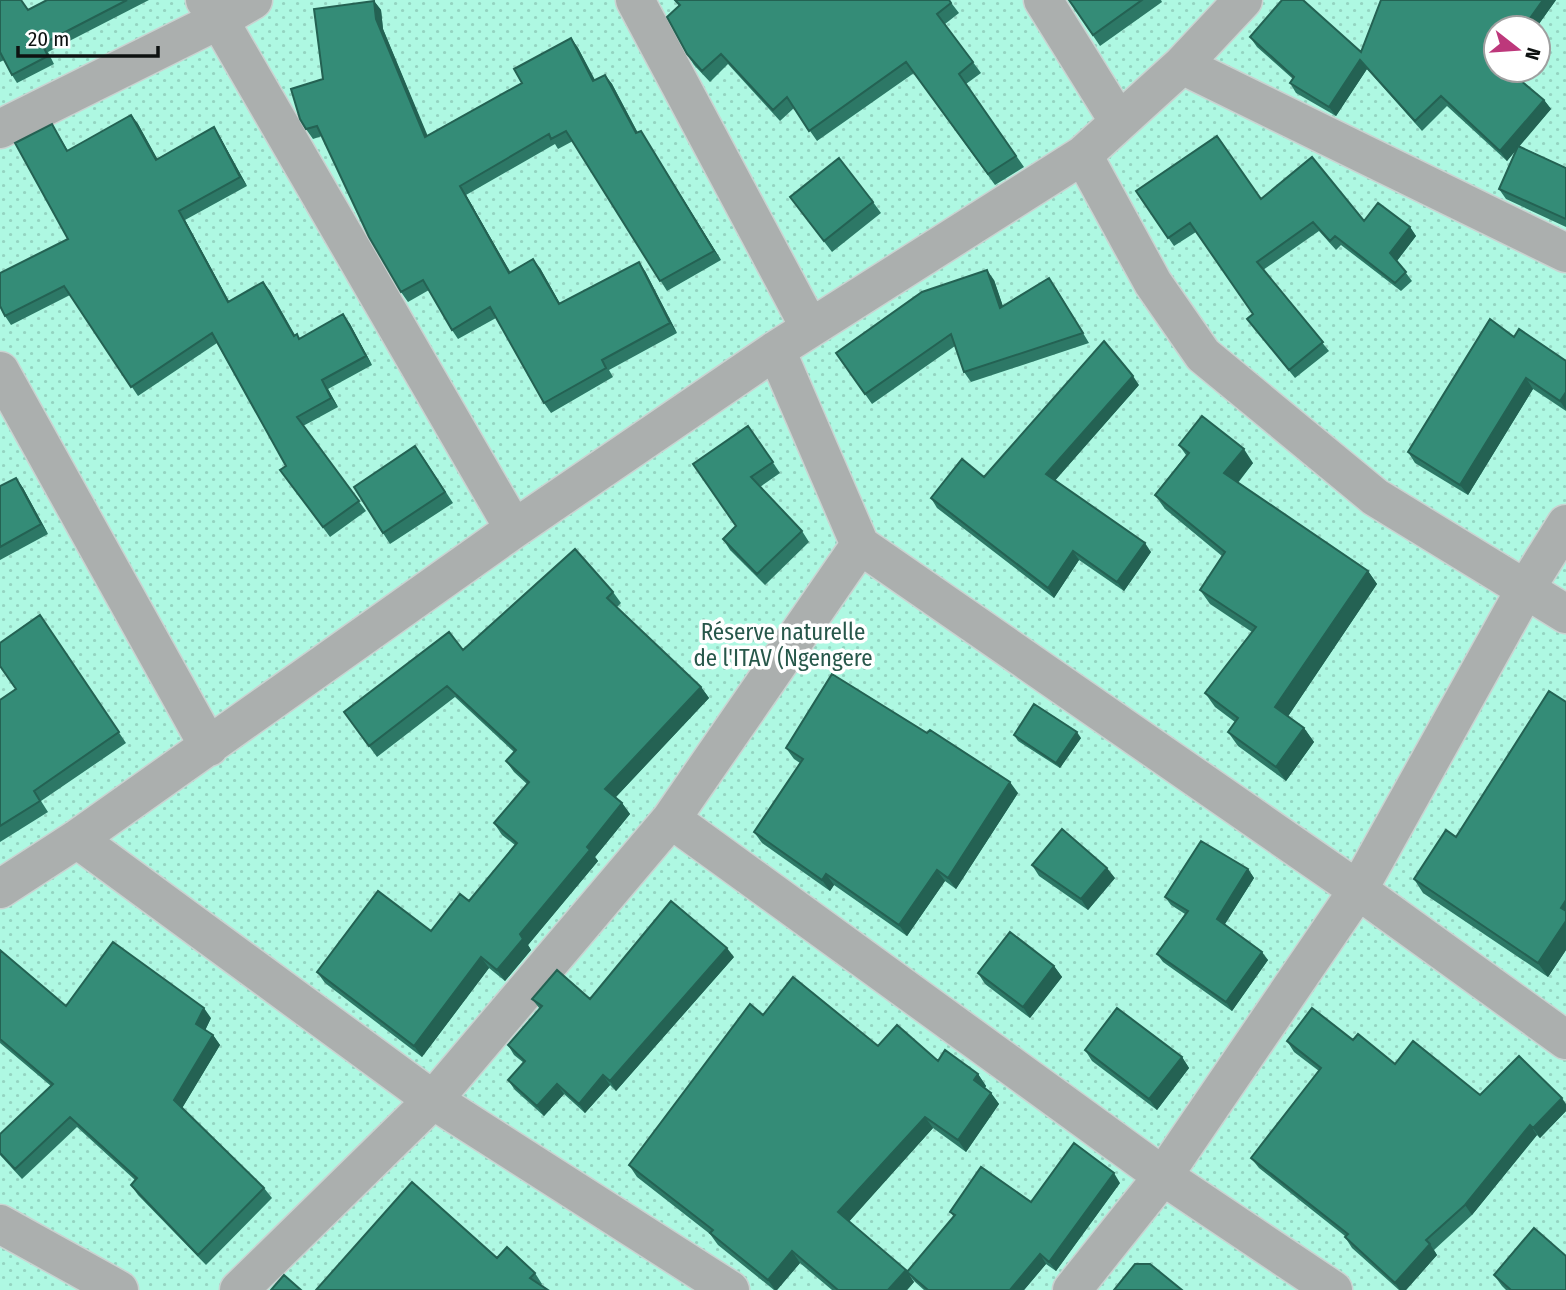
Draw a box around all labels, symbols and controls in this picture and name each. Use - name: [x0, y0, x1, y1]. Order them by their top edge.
- scale bar: [18, 14, 158, 58]
- north arrow: [1482, 14, 1552, 84]
- text: 20 m: [28, 26, 69, 52]
- text: N: [1520, 45, 1545, 63]
- park label: Réserve naturelle de l'ITAV (Ngengere: [693, 618, 873, 672]

